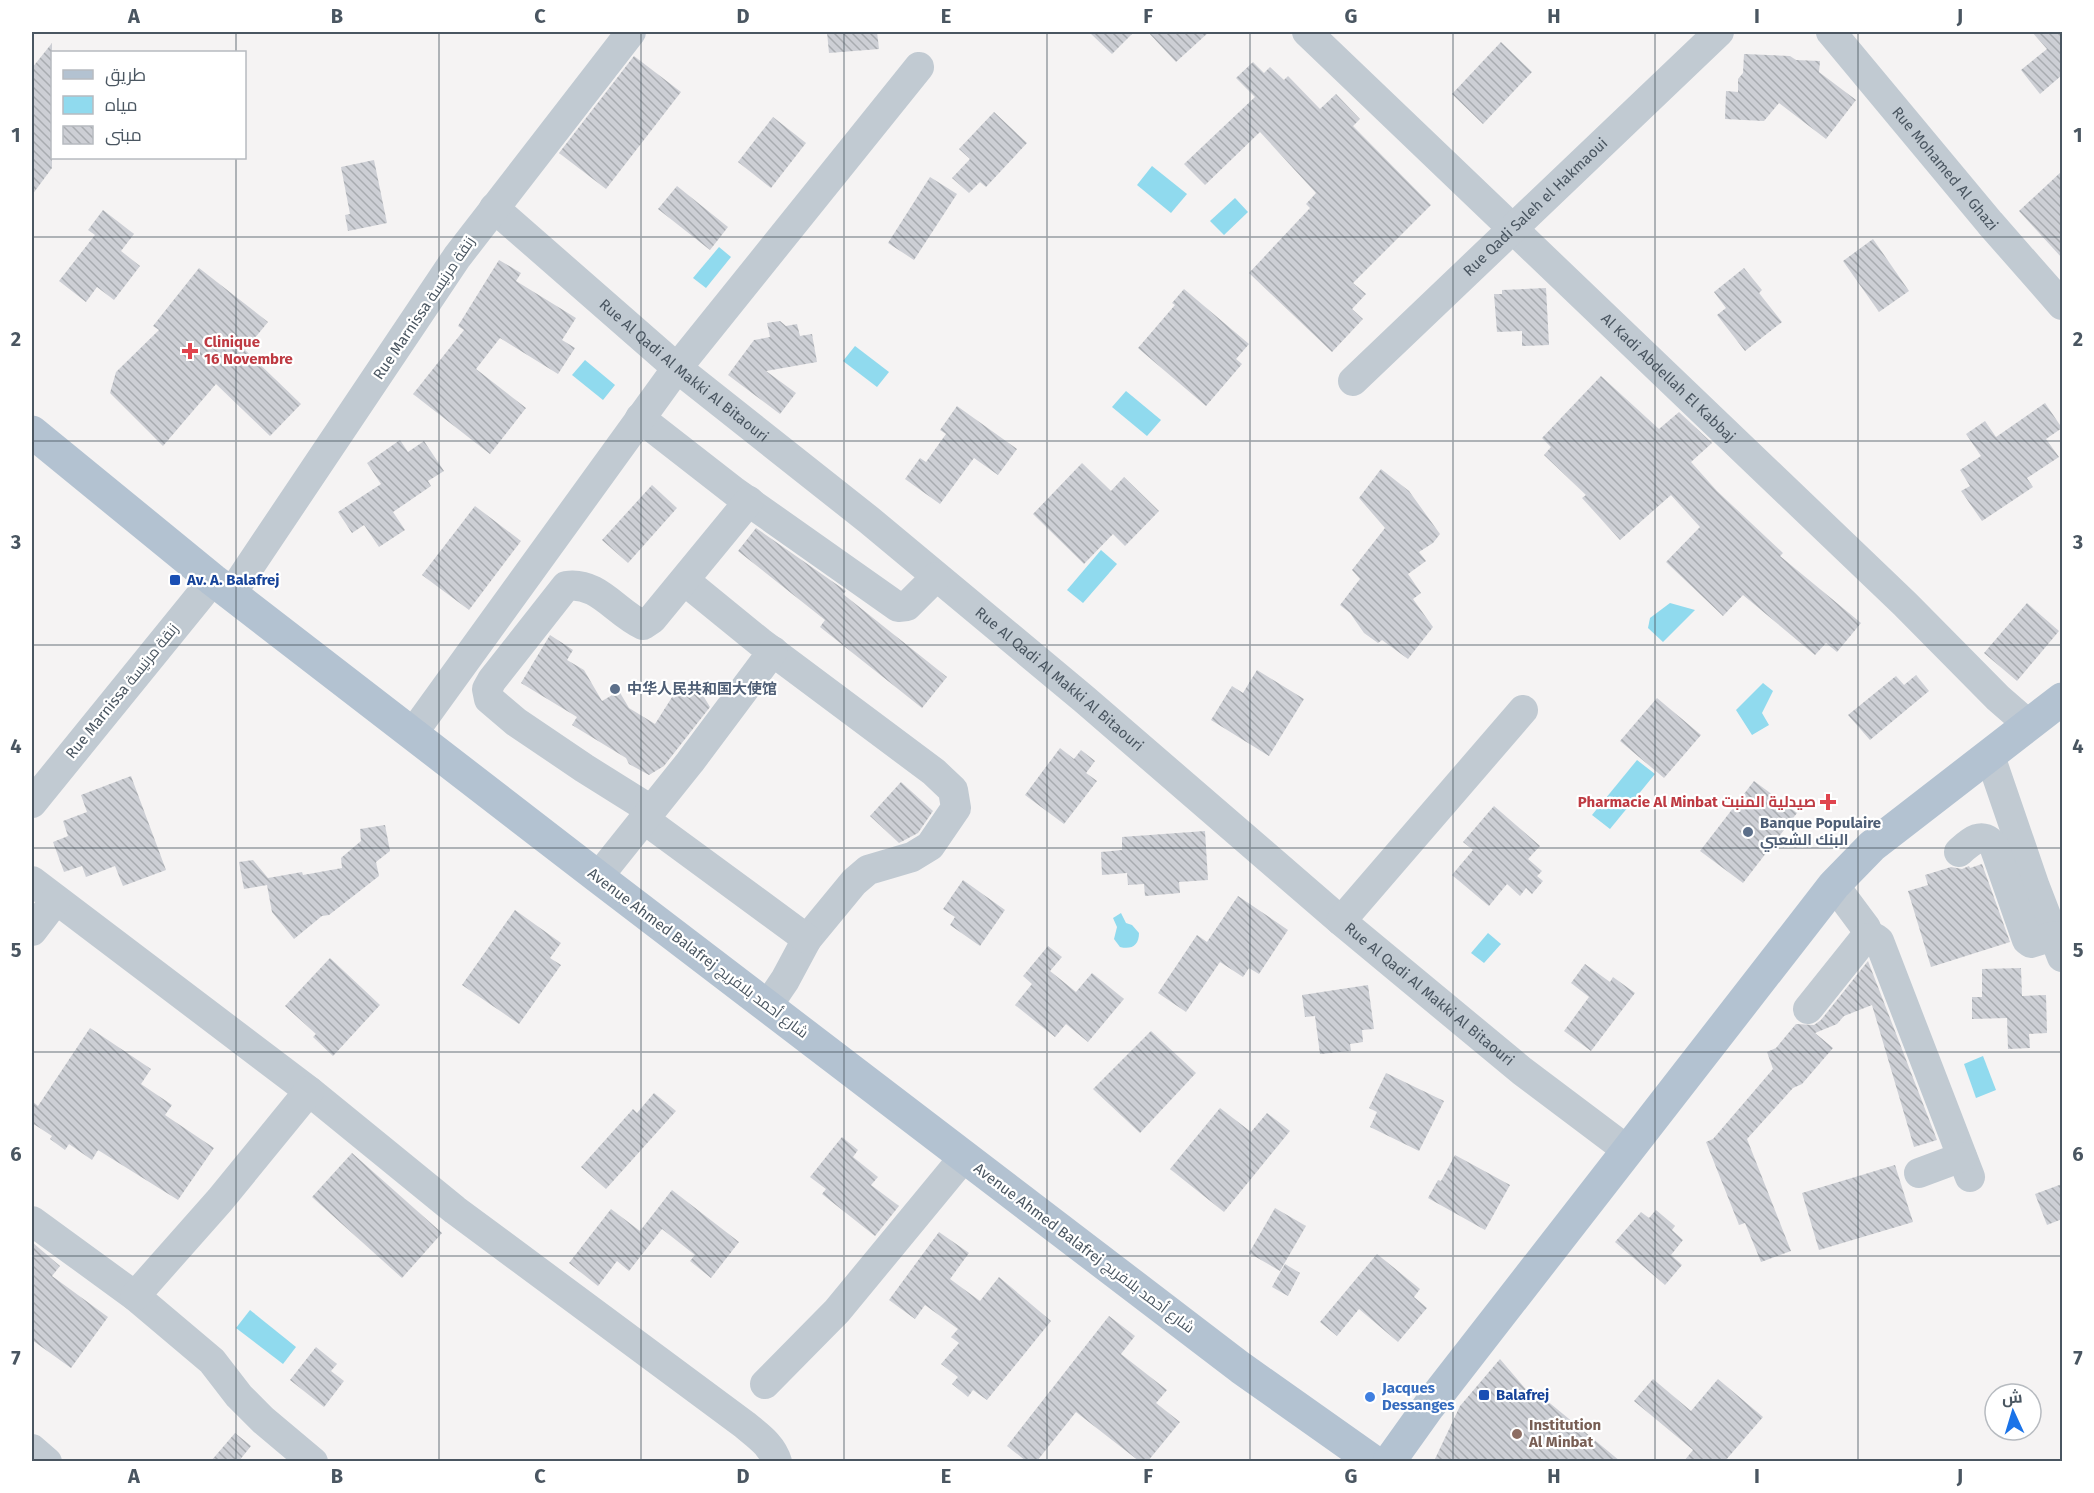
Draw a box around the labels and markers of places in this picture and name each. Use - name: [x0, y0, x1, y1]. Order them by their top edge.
- place label: Clinique 16 Novembre: [204, 333, 293, 368]
- marker: Clinique 16 Novembre: [181, 342, 199, 360]
- place label: Av. A. Balafrej: [186, 571, 280, 589]
- marker: Av. A. Balafrej: [168, 573, 182, 587]
- place label: 中华人民共和国大使馆: [627, 680, 777, 698]
- marker: 中华人民共和国大使馆: [608, 682, 622, 696]
- place label: Pharmacie Al Minbat صيدلية المنبت: [1578, 793, 1816, 811]
- marker: Pharmacie Al Minbat صيدلية المنبت: [1821, 795, 1835, 809]
- place label: Banque Populaire البنك الشعبي: [1760, 814, 1881, 852]
- marker: Banque Populaire البنك الشعبي: [1741, 825, 1755, 839]
- place label: Jacques Dessanges: [1381, 1379, 1455, 1414]
- place label: Balafrej: [1496, 1386, 1549, 1404]
- marker: Balafrej: [1477, 1388, 1491, 1402]
- marker: Jacques Dessanges: [1363, 1390, 1377, 1404]
- place label: Institution Al Minbat: [1528, 1416, 1601, 1451]
- marker: Institution Al Minbat: [1510, 1427, 1524, 1441]

